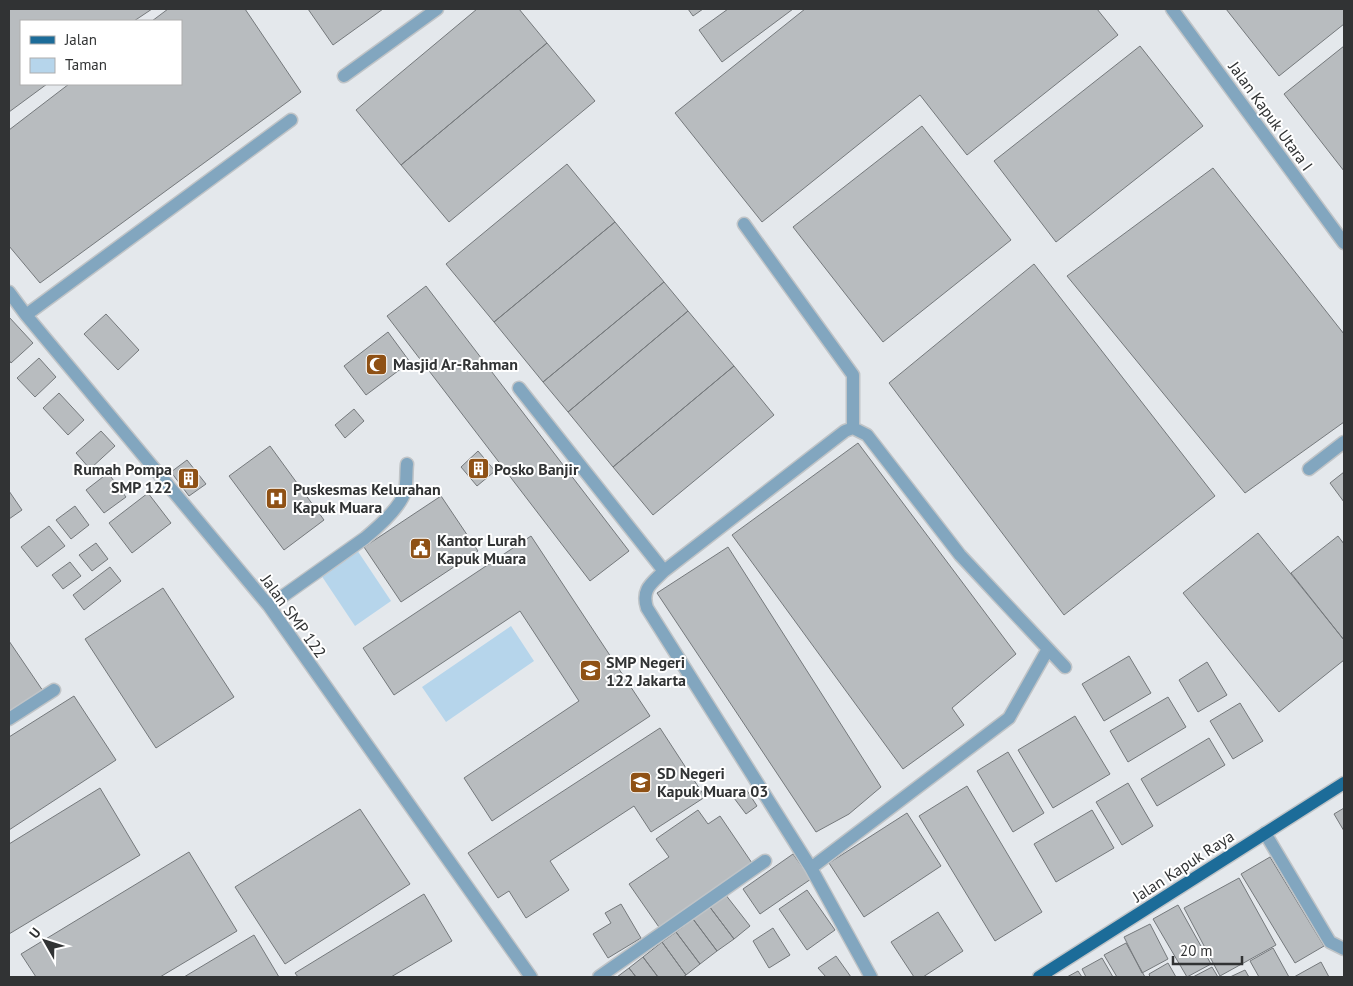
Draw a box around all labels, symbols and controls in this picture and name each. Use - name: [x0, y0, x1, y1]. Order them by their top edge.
- legend: [20, 20, 182, 85]
- text: Jalan: [64, 30, 97, 49]
- text: Taman: [65, 55, 107, 74]
- street label: Jalan Kapuk Utara I: [1224, 57, 1317, 175]
- mosque icon: Masjid Ar-Rahman: [365, 352, 389, 376]
- place label: Masjid Ar-Rahman: [393, 354, 518, 374]
- building icon: Posko Banjir: [466, 457, 490, 481]
- place label: Rumah Pompa SMP 122: [74, 459, 172, 497]
- place label: Posko Banjir: [494, 459, 579, 479]
- building icon: Rumah Pompa SMP 122: [176, 466, 200, 490]
- place label: Puskesmas Kelurahan Kapuk Muara: [293, 479, 441, 517]
- hospital icon: Puskesmas Kelurahan Kapuk Muara: [265, 486, 289, 510]
- place label: Kantor Lurah Kapuk Muara: [437, 530, 526, 568]
- public building icon: Kantor Lurah Kapuk Muara: [409, 537, 433, 561]
- street label: Jalan SMP 122: [256, 570, 331, 662]
- place label: SMP Negeri 122 Jakarta: [606, 652, 686, 690]
- school or university icon: SMP Negeri 122 Jakarta: [578, 659, 602, 683]
- place label: SD Negeri Kapuk Muara 03: [657, 763, 768, 801]
- school or university icon: SD Negeri Kapuk Muara 03: [629, 770, 653, 794]
- street label: Jalan Kapuk Raya: [1128, 826, 1237, 907]
- north arrow: [20, 916, 70, 966]
- text: U: [25, 924, 45, 942]
- scale bar: [1173, 934, 1242, 966]
- text: 20 m: [1180, 941, 1213, 960]

